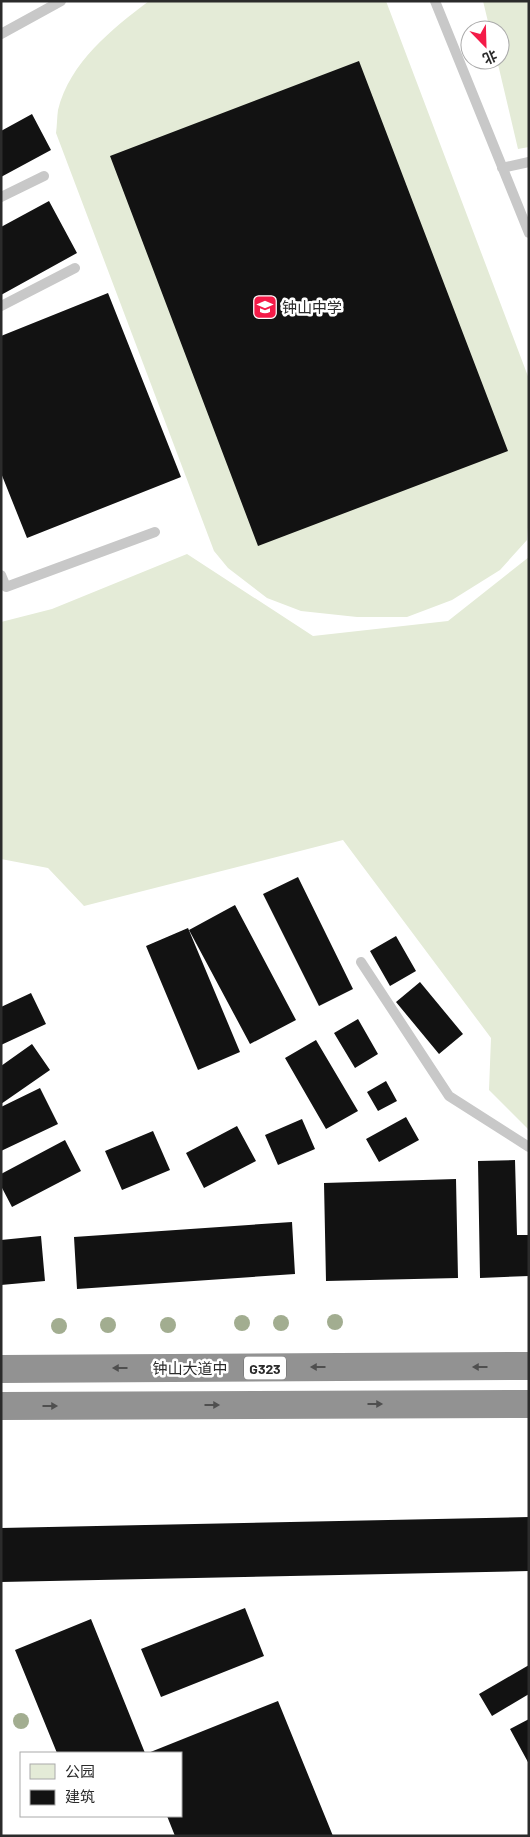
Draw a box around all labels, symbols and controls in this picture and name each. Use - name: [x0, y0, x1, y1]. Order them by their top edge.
- north arrow: [460, 20, 510, 70]
- text: 北: [481, 47, 500, 68]
- school or university icon: 钟山中学: [252, 294, 278, 320]
- place label: 钟山中学: [282, 298, 342, 316]
- road number: G323: [244, 1356, 286, 1380]
- street label: 钟山大道中: [152, 1359, 228, 1377]
- one-way arrow: [309, 1363, 325, 1371]
- one-way arrow: [472, 1363, 488, 1371]
- one-way arrow: [112, 1364, 128, 1372]
- one-way arrow: [367, 1400, 383, 1408]
- one-way arrow: [205, 1401, 221, 1409]
- one-way arrow: [42, 1402, 58, 1410]
- legend: [20, 1752, 182, 1817]
- text: 公园: [65, 1762, 95, 1780]
- text: 建筑: [65, 1787, 95, 1805]

